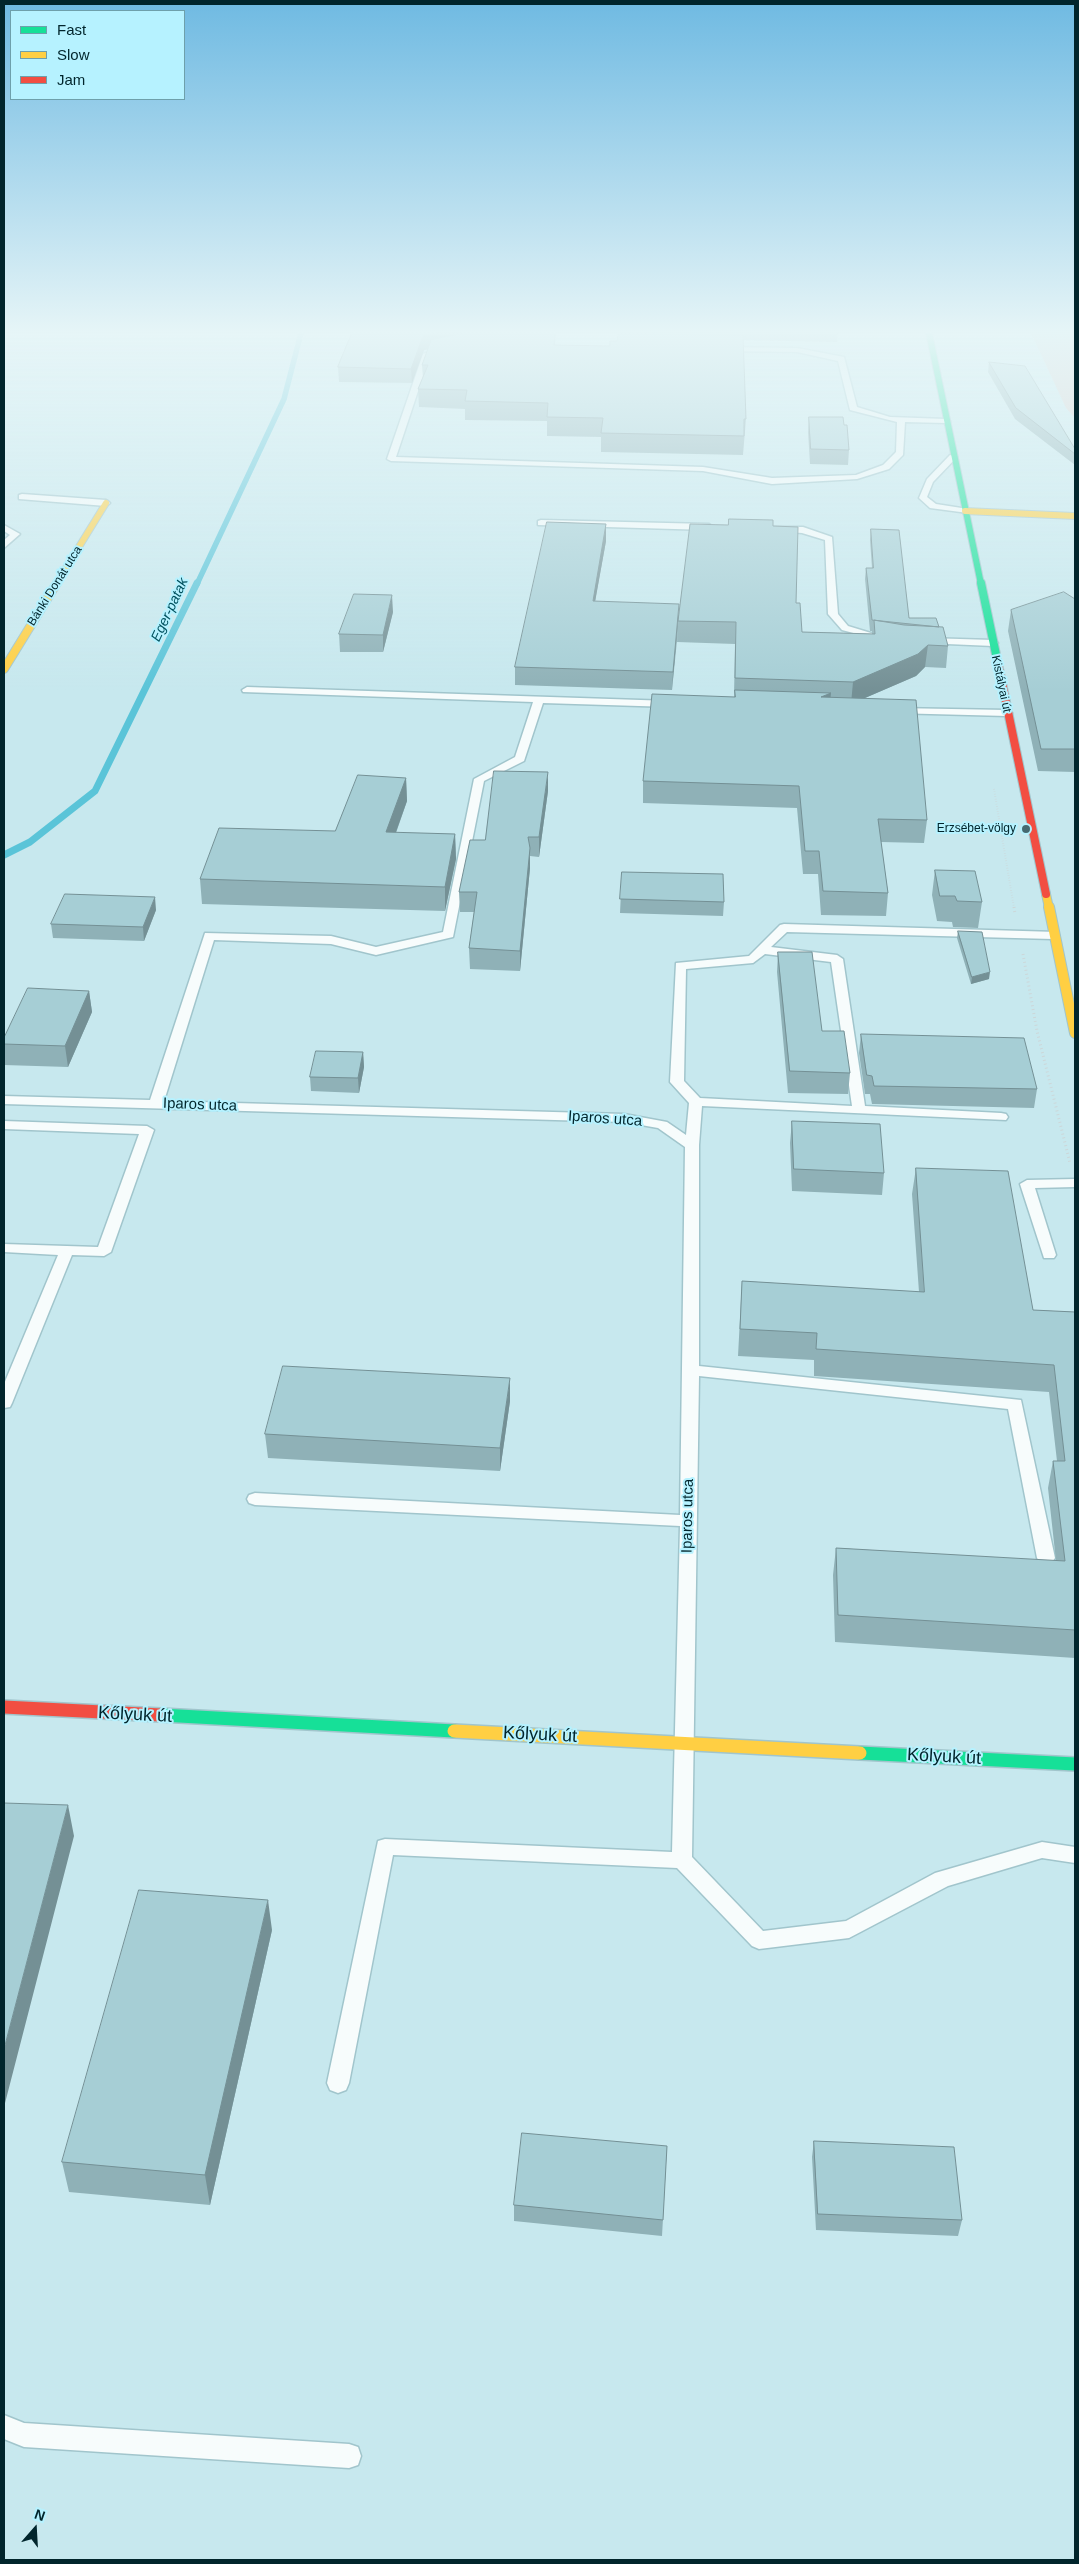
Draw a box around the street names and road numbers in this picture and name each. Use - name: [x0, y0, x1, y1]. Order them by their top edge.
- street label: Bánki Donát utca: [25, 543, 85, 629]
- street label: Kistályai út: [988, 654, 1014, 714]
- street label: Iparos utca: [163, 1095, 237, 1115]
- street label: Iparos utca: [567, 1107, 643, 1131]
- street label: Iparos utca: [678, 1479, 698, 1553]
- street label: Kőlyuk út: [97, 1702, 173, 1728]
- street label: Kőlyuk út: [502, 1722, 578, 1748]
- street label: Kőlyuk út: [906, 1744, 982, 1770]

